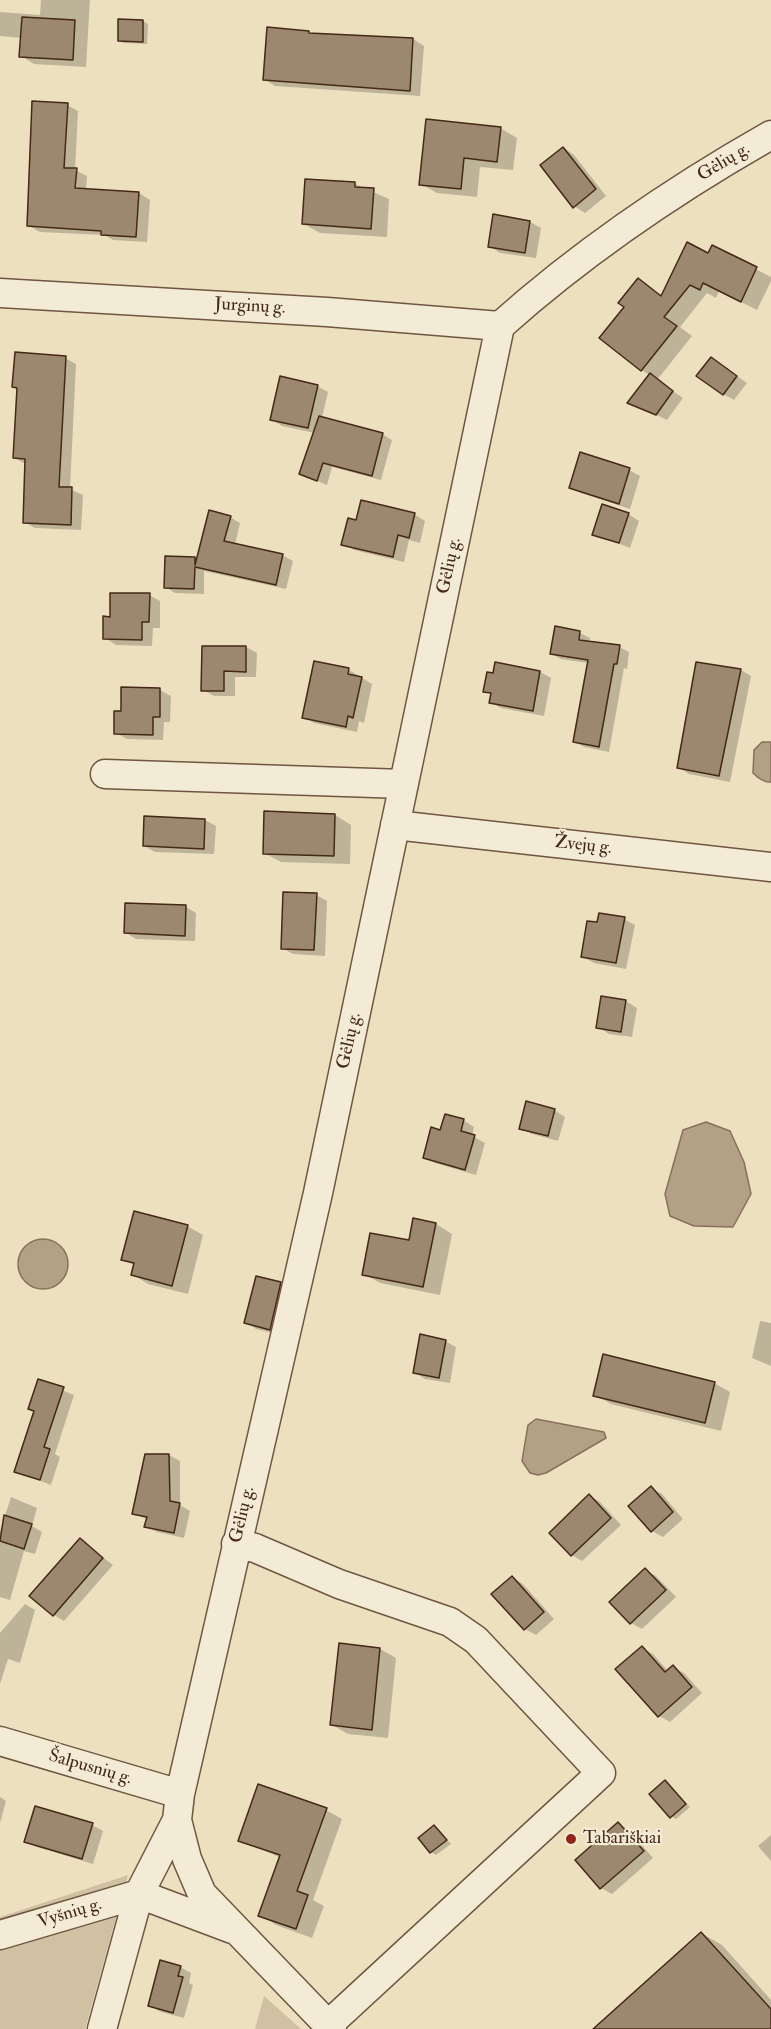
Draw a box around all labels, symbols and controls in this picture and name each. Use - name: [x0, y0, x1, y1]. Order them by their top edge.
- street label: Gėlių g.: [694, 139, 754, 187]
- street label: Jurginų g.: [214, 294, 286, 320]
- street label: Gėlių g.: [433, 536, 467, 596]
- street label: Žvejų g.: [553, 832, 613, 860]
- street label: Gėlių g.: [333, 1011, 367, 1071]
- street label: Gėlių g.: [226, 1485, 260, 1545]
- street label: Šalpusnių g.: [46, 1746, 134, 1790]
- place label: Tabariškiai: [583, 1828, 661, 1850]
- marker: Tabariškiai: [564, 1832, 578, 1846]
- street label: Vyšnių g.: [36, 1894, 104, 1934]

